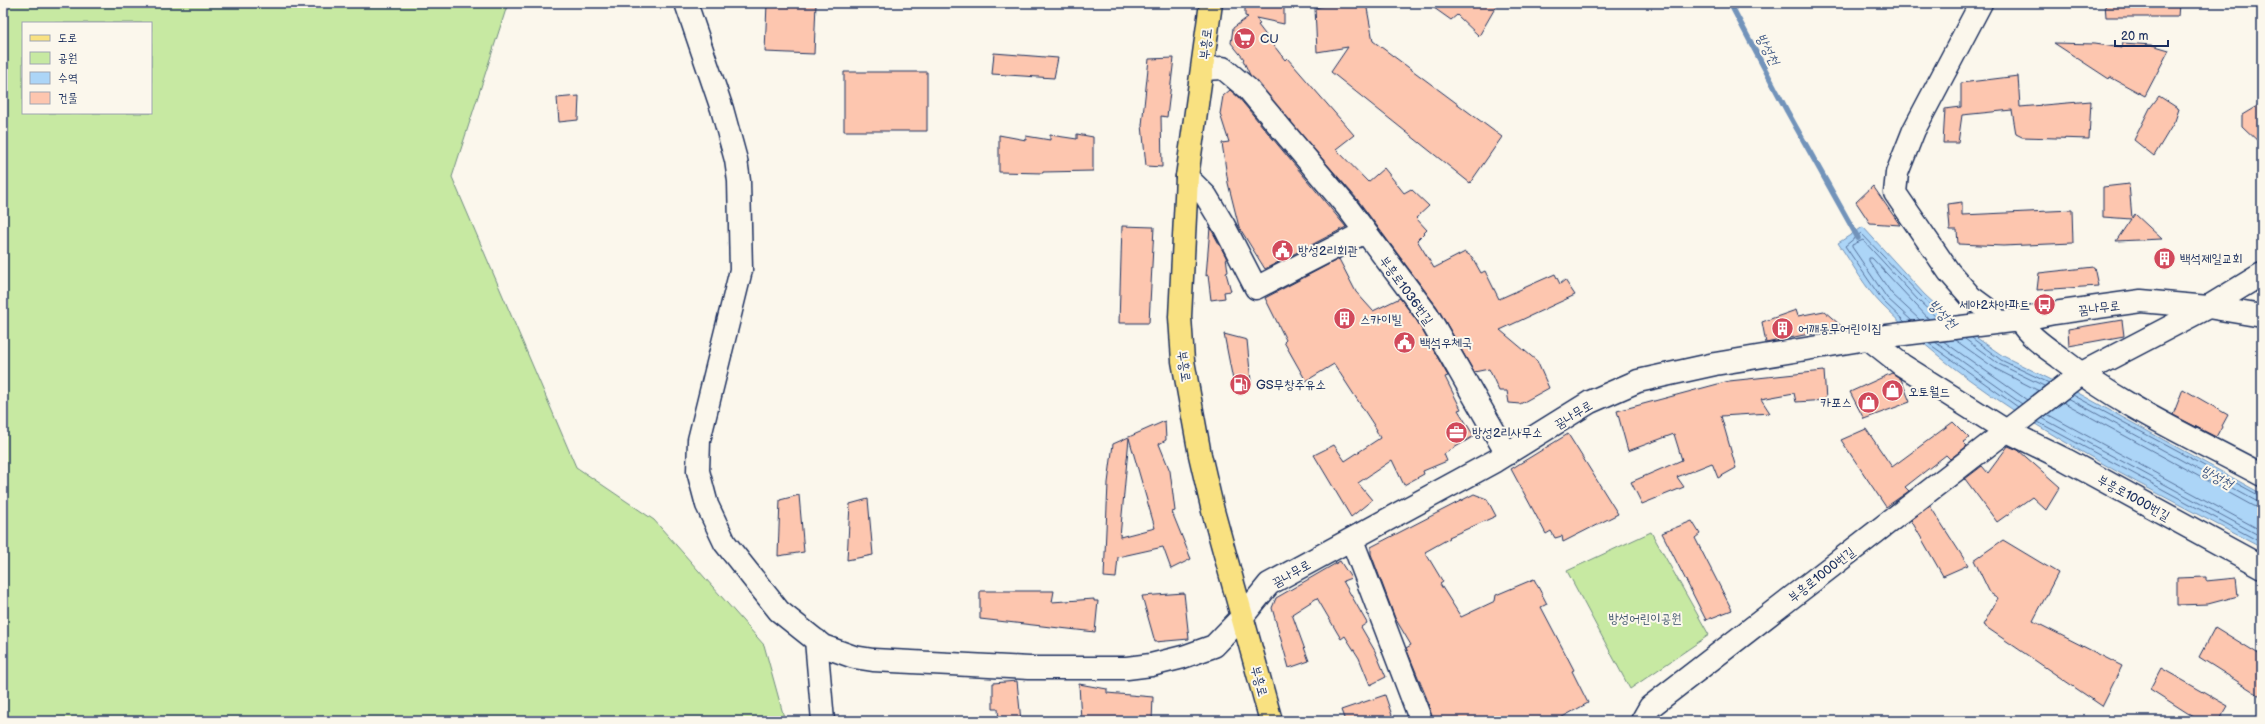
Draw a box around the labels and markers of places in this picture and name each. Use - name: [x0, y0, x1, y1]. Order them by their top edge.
- supermarket icon: CU: [1231, 25, 1257, 51]
- place label: CU: [1260, 31, 1279, 47]
- public building icon: 방성2리회관: [1270, 237, 1296, 263]
- place label: 방성2리회관: [1298, 243, 1358, 259]
- building icon: 백석제일교회: [2152, 245, 2178, 271]
- place label: 백석제일교회: [2180, 251, 2243, 267]
- bus stop icon: 세아2차아파트: [2032, 291, 2058, 317]
- place label: 세아2차아파트: [1960, 297, 2030, 313]
- building icon: 스카이빌: [1331, 306, 1357, 332]
- place label: 스카이빌: [1360, 312, 1402, 328]
- building icon: 어깨동무어린이집: [1769, 315, 1795, 341]
- place label: 어깨동무어린이집: [1798, 321, 1882, 337]
- public building icon: 백석우체국: [1392, 329, 1418, 355]
- place label: 백석우체국: [1420, 335, 1472, 351]
- fuel station icon: GS무창주유소: [1227, 371, 1253, 397]
- place label: GS무창주유소: [1256, 377, 1326, 393]
- shop icon: 오토월드: [1879, 378, 1905, 404]
- place label: 오토월드: [1908, 384, 1950, 400]
- shop icon: 카포스: [1855, 389, 1881, 415]
- place label: 카포스: [1821, 395, 1852, 411]
- office icon: 방성2리사무소: [1444, 419, 1470, 445]
- place label: 방성2리사무소: [1472, 425, 1542, 441]

